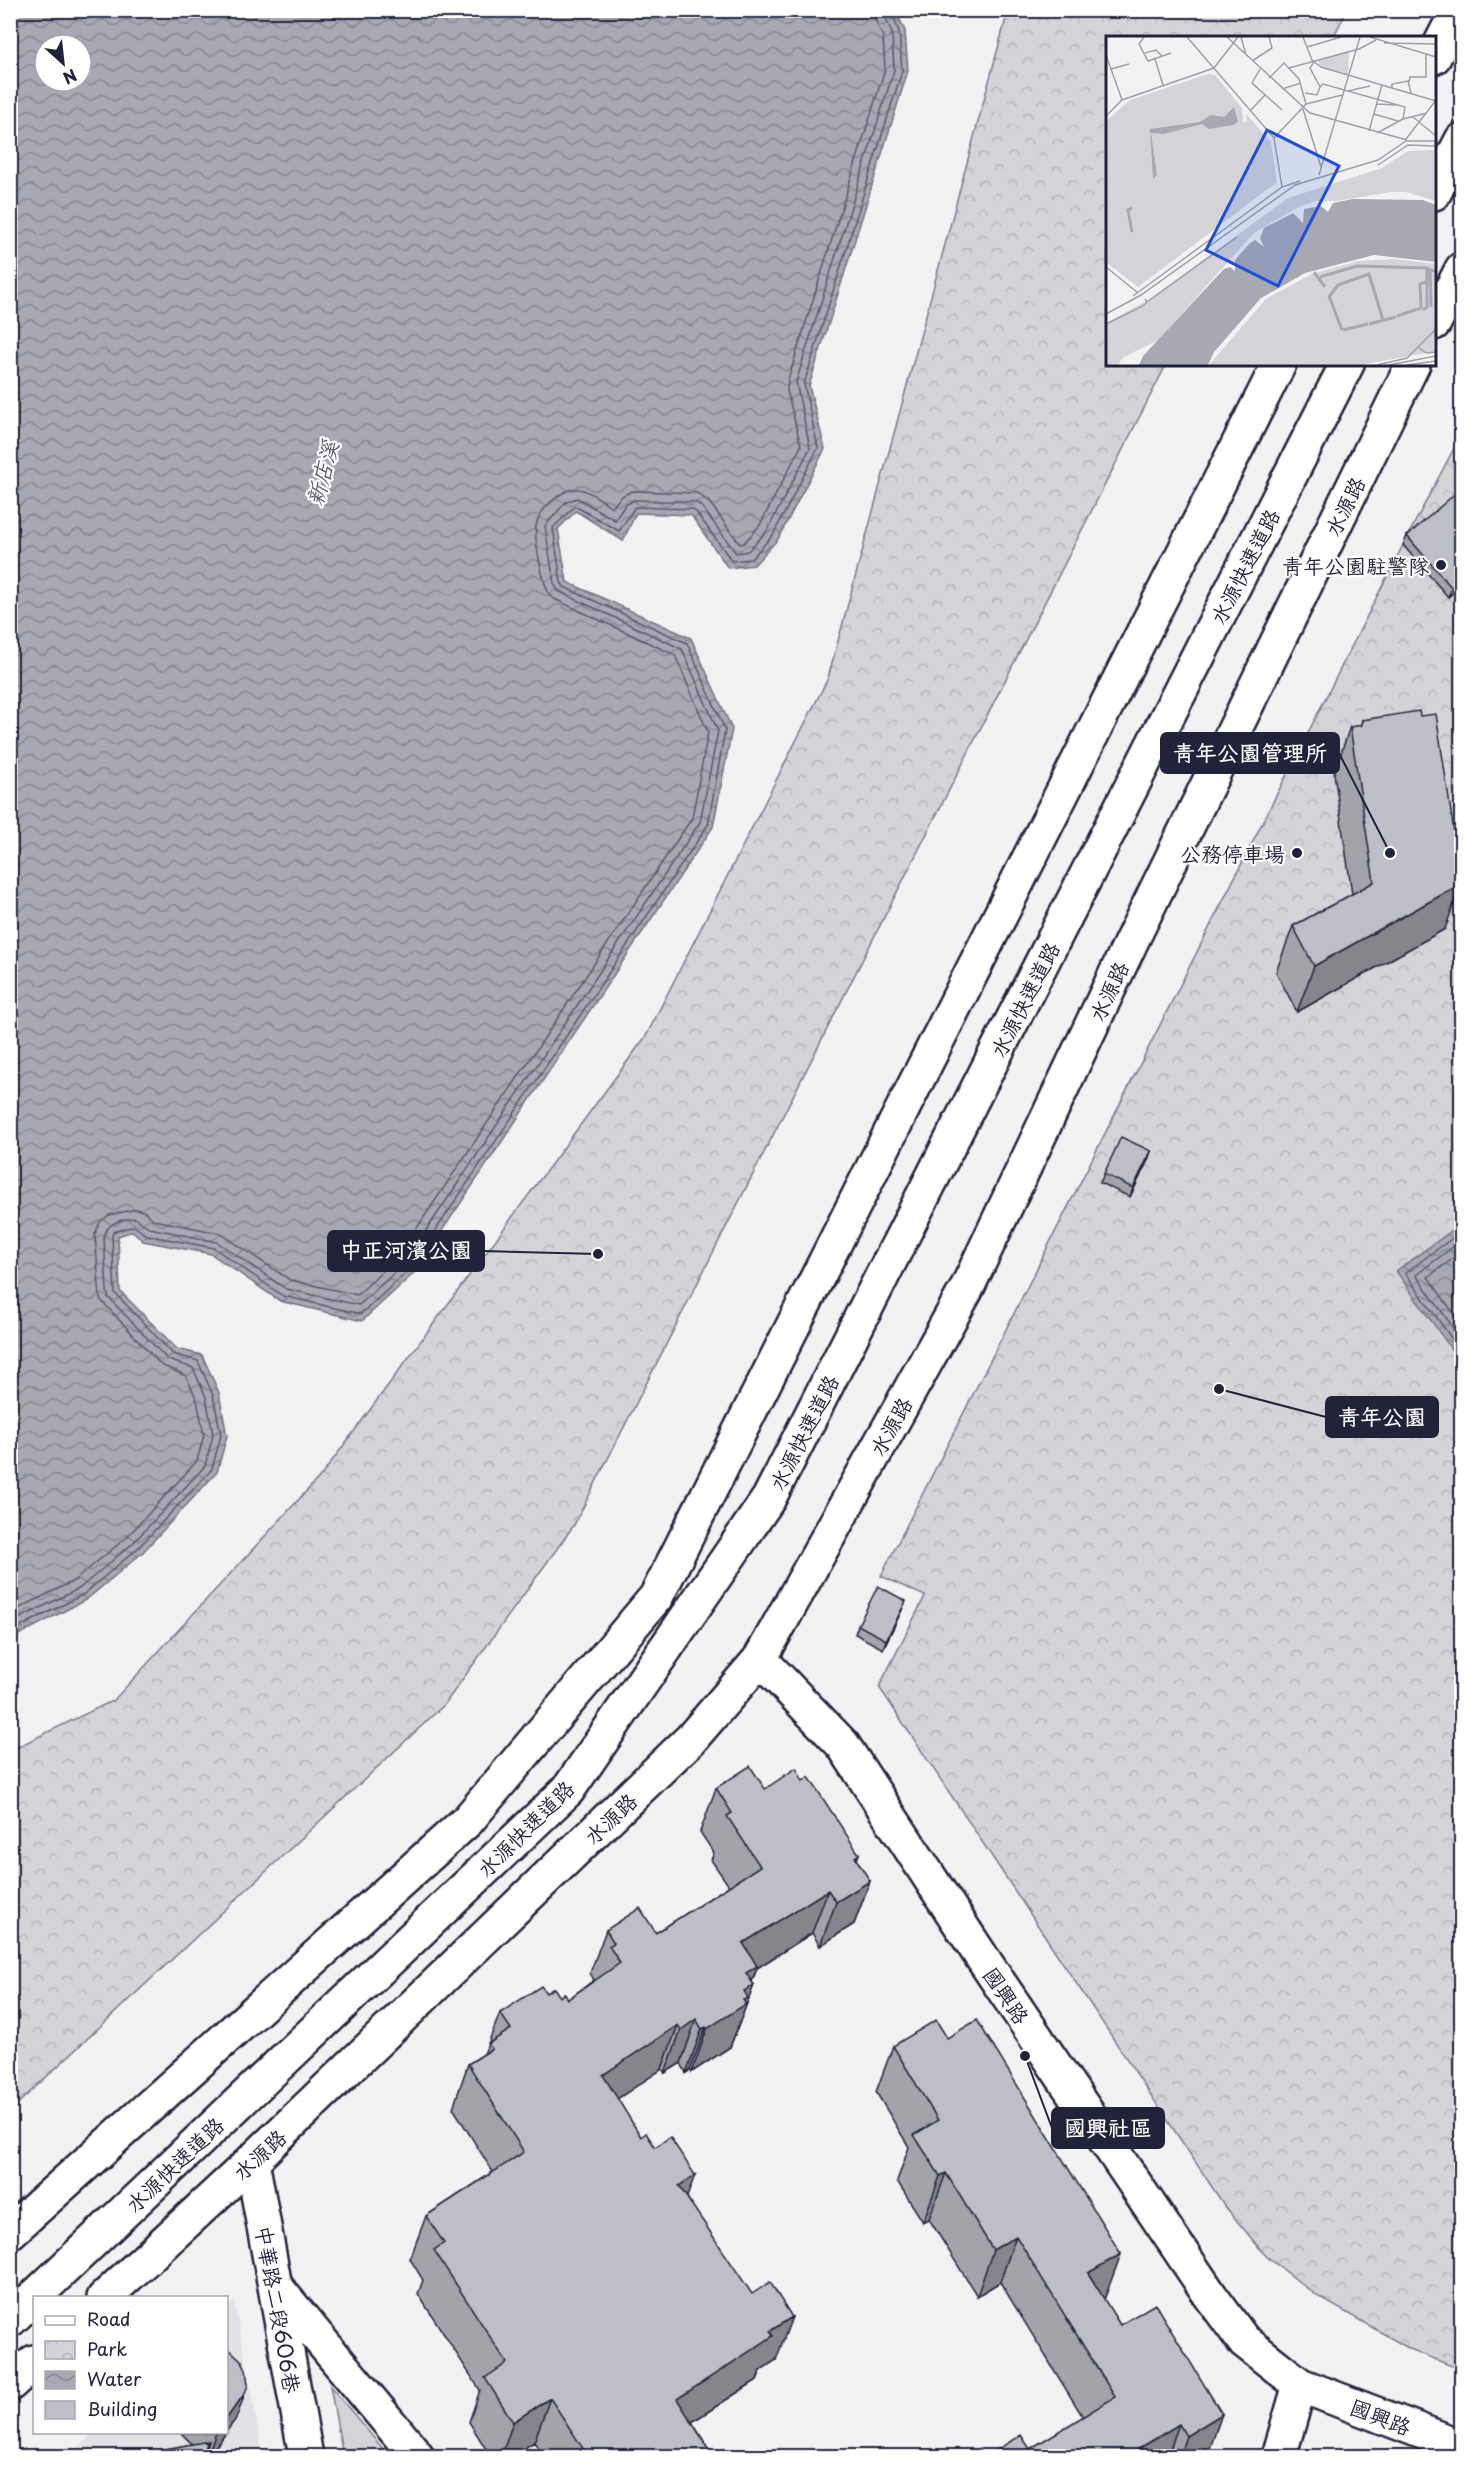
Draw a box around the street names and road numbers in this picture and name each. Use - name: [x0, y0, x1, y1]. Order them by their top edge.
- street label: 水源路: [1316, 471, 1372, 541]
- street label: 水源快速道路: [1201, 503, 1287, 629]
- street label: 水源快速道路: [981, 936, 1067, 1062]
- street label: 水源路: [1080, 956, 1136, 1026]
- street label: 水源快速道路: [760, 1369, 846, 1495]
- street label: 水源路: [861, 1391, 919, 1461]
- street label: 水源快速道路: [469, 1772, 581, 1884]
- street label: 水源路: [576, 1785, 644, 1851]
- street label: 國興路: [976, 1960, 1038, 2030]
- street label: 水源快速道路: [118, 2109, 230, 2219]
- street label: 水源路: [225, 2121, 293, 2187]
- street label: 中華路二段606巷: [248, 2223, 310, 2395]
- street label: 國興路: [1346, 2390, 1416, 2442]

